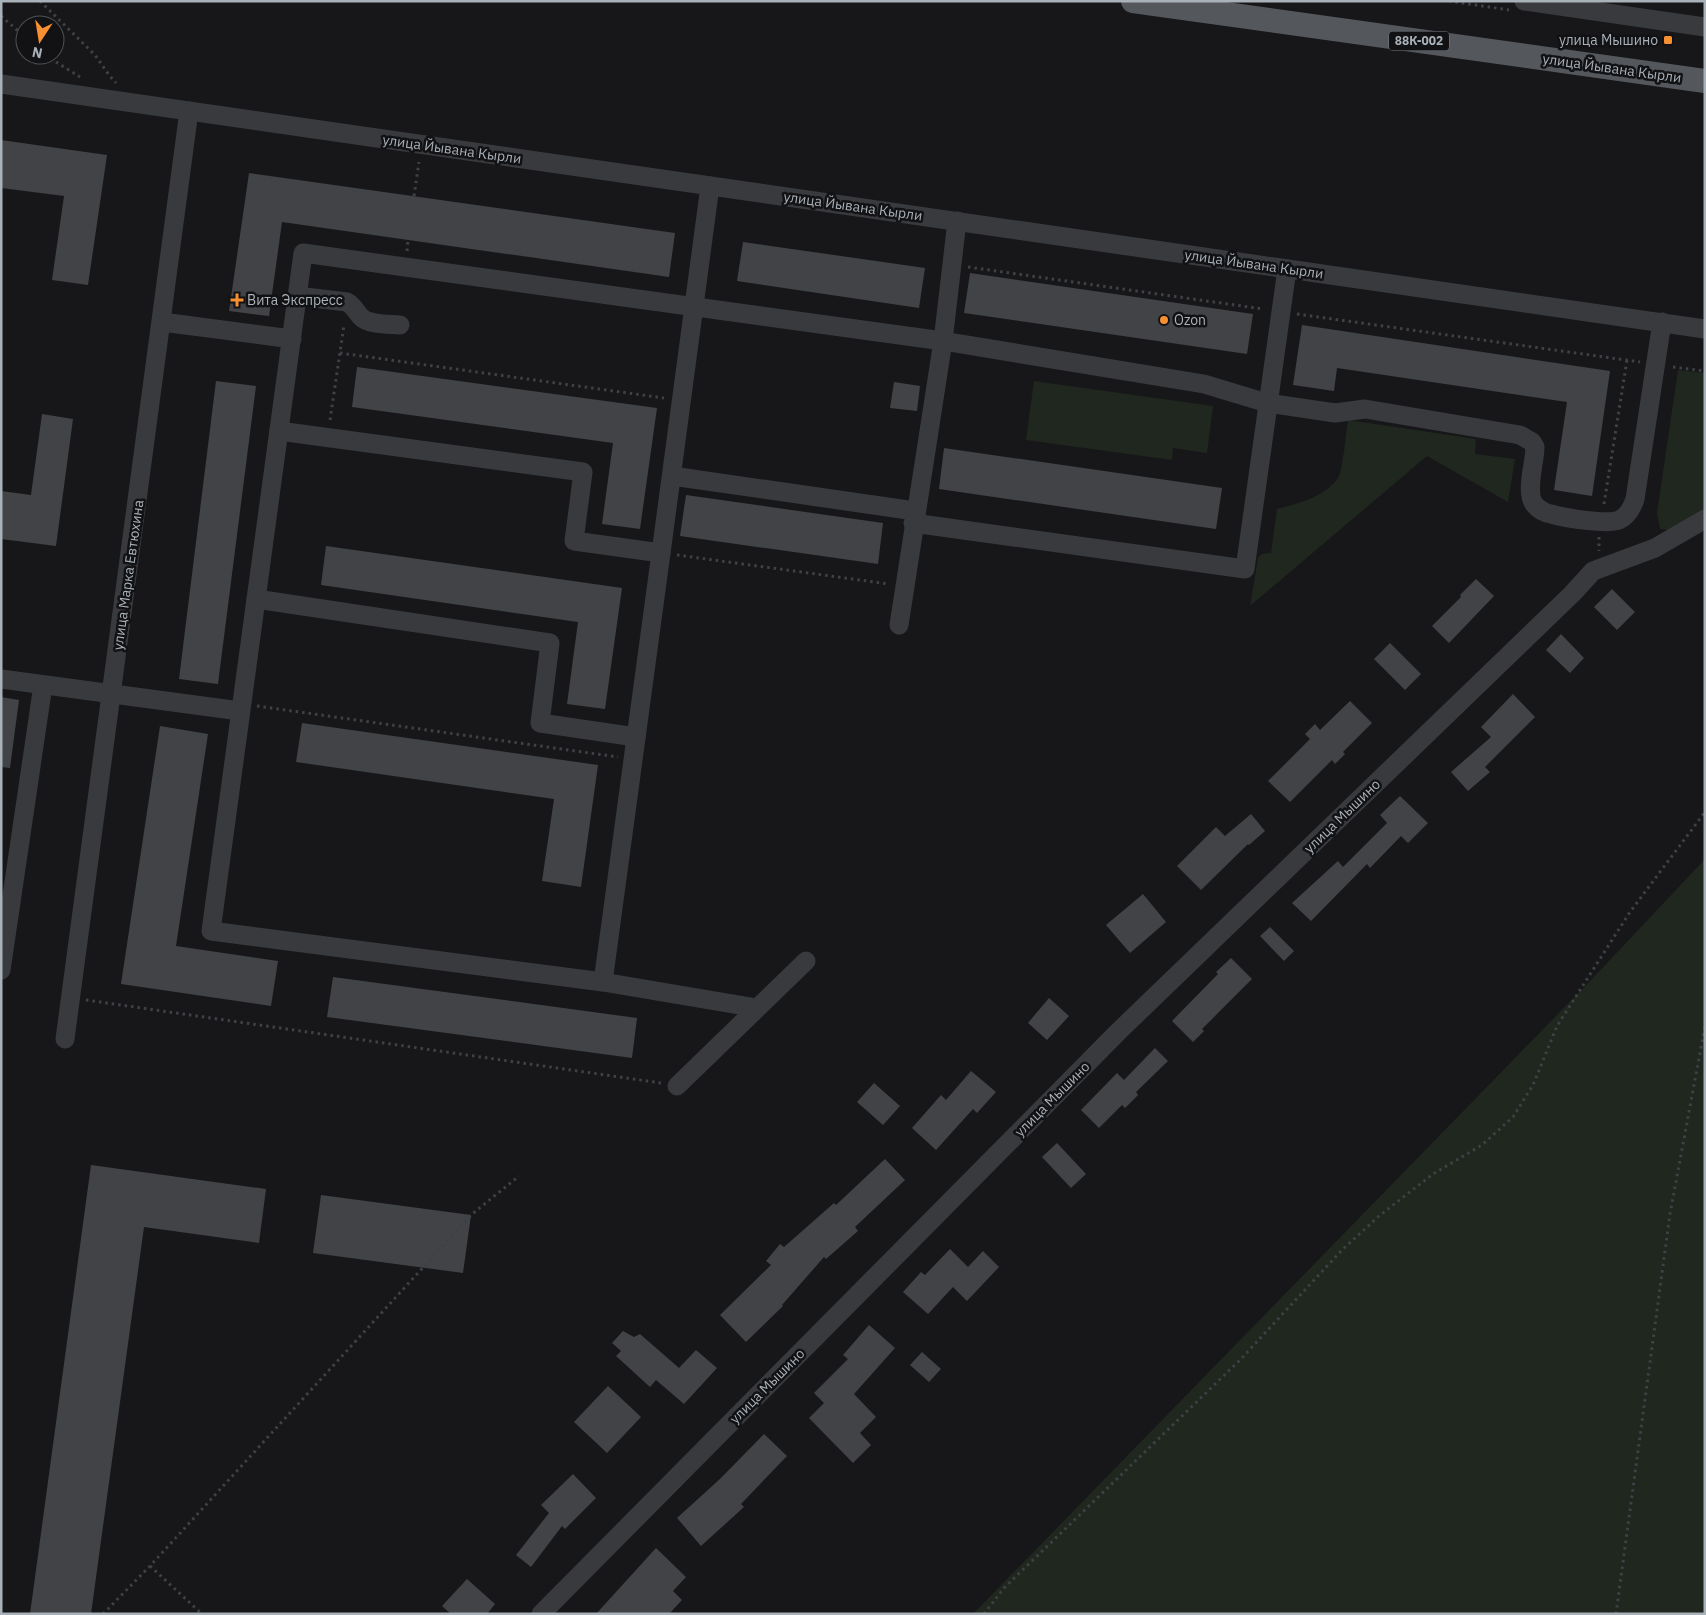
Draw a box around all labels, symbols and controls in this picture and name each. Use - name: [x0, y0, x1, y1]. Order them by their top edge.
- north arrow: [15, 15, 65, 65]
- road number: 88К-002: [1389, 31, 1449, 50]
- place label: улица Мышино: [1559, 31, 1658, 49]
- marker: улица Мышино: [1662, 34, 1674, 46]
- text: N: [30, 43, 44, 63]
- street label: улица Йывана Кырли: [1541, 48, 1683, 87]
- street label: улица Йывана Кырли: [381, 129, 523, 168]
- street label: улица Йывана Кырли: [782, 186, 924, 225]
- street label: улица Йывана Кырли: [1183, 244, 1325, 283]
- place label: Вита Экспресс: [247, 291, 343, 309]
- marker: Вита Экспресс: [231, 294, 243, 306]
- place label: Ozon: [1174, 311, 1206, 329]
- marker: Ozon: [1158, 314, 1170, 326]
- street label: улица Марка Евтюхина: [109, 498, 148, 651]
- street label: улица Мышино: [1300, 775, 1384, 857]
- street label: улица Мышино: [1011, 1058, 1093, 1140]
- street label: улица Мышино: [726, 1345, 808, 1427]

